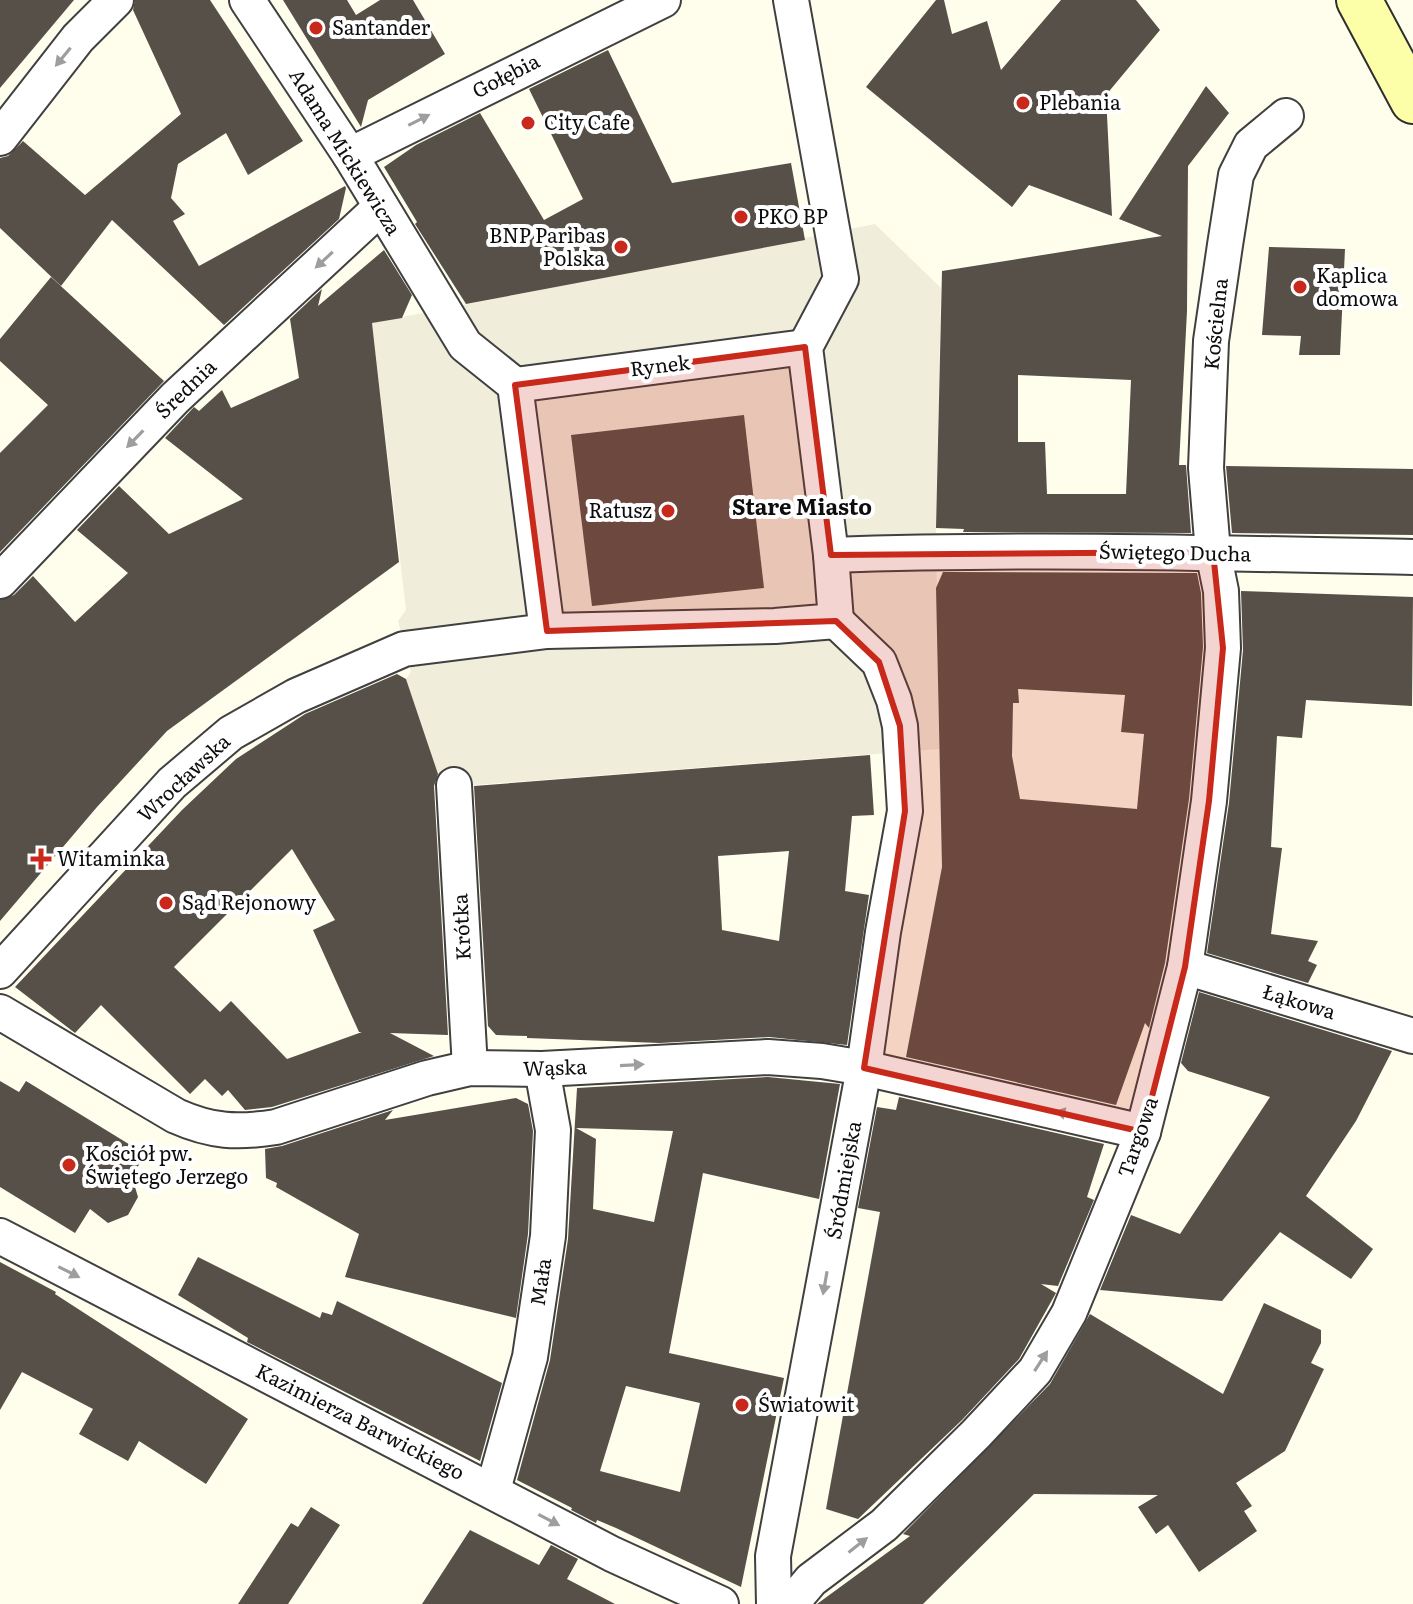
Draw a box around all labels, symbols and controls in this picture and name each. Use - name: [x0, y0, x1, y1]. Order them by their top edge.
- place label: Santander: [332, 11, 431, 41]
- marker: Santander: [307, 19, 325, 37]
- street label: Gołębia: [466, 44, 544, 104]
- one-way arrow: [55, 47, 71, 67]
- street label: Adama Mickiewicza: [283, 62, 410, 240]
- place label: Plebania: [1039, 86, 1121, 116]
- marker: Plebania: [1014, 94, 1032, 112]
- place label: City Cafe: [544, 106, 630, 136]
- one-way arrow: [408, 113, 431, 127]
- marker: City Cafe: [519, 114, 537, 132]
- place label: PKO BP: [757, 200, 828, 230]
- marker: PKO BP: [732, 208, 750, 226]
- place label: BNP Paribas Polska: [489, 219, 605, 272]
- marker: BNP Paribas Polska: [612, 238, 630, 256]
- one-way arrow: [314, 251, 333, 269]
- place label: Kaplica domowa: [1316, 259, 1398, 312]
- street label: Kościelna: [1194, 276, 1234, 371]
- marker: Kaplica domowa: [1291, 278, 1309, 296]
- street label: Rynek: [628, 345, 692, 383]
- street label: Średnia: [147, 351, 222, 424]
- one-way arrow: [127, 430, 145, 449]
- district label: Stare Miasto: [732, 489, 872, 522]
- place label: Ratusz: [588, 494, 652, 524]
- marker: Ratusz: [659, 502, 677, 520]
- street label: Świętego Ducha: [1099, 535, 1252, 567]
- street label: Wrocławska: [129, 725, 236, 828]
- place label: Witaminka: [57, 842, 165, 872]
- marker: Witaminka: [32, 850, 50, 868]
- place label: Sąd Rejonowy: [182, 886, 316, 916]
- street label: Krótka: [443, 893, 477, 961]
- marker: Sąd Rejonowy: [157, 894, 175, 912]
- street label: Łąkowa: [1259, 975, 1340, 1025]
- street label: Wąska: [522, 1050, 588, 1082]
- one-way arrow: [620, 1058, 645, 1071]
- street label: Targowa: [1108, 1092, 1164, 1181]
- one-way arrow: [1054, 1107, 1079, 1120]
- street label: Śródmiejska: [817, 1118, 867, 1241]
- place label: Kościół pw. Świętego Jerzego: [85, 1137, 248, 1190]
- marker: Kościół pw. Świętego Jerzego: [60, 1156, 78, 1174]
- street label: Mała: [521, 1256, 557, 1308]
- one-way arrow: [58, 1266, 81, 1279]
- one-way arrow: [819, 1271, 831, 1296]
- one-way arrow: [1033, 1350, 1048, 1371]
- street label: Kazimierza Barwickiego: [251, 1354, 471, 1486]
- place label: Światowit: [758, 1388, 855, 1418]
- marker: Światowit: [733, 1396, 751, 1414]
- one-way arrow: [538, 1513, 560, 1527]
- one-way arrow: [848, 1537, 868, 1554]

